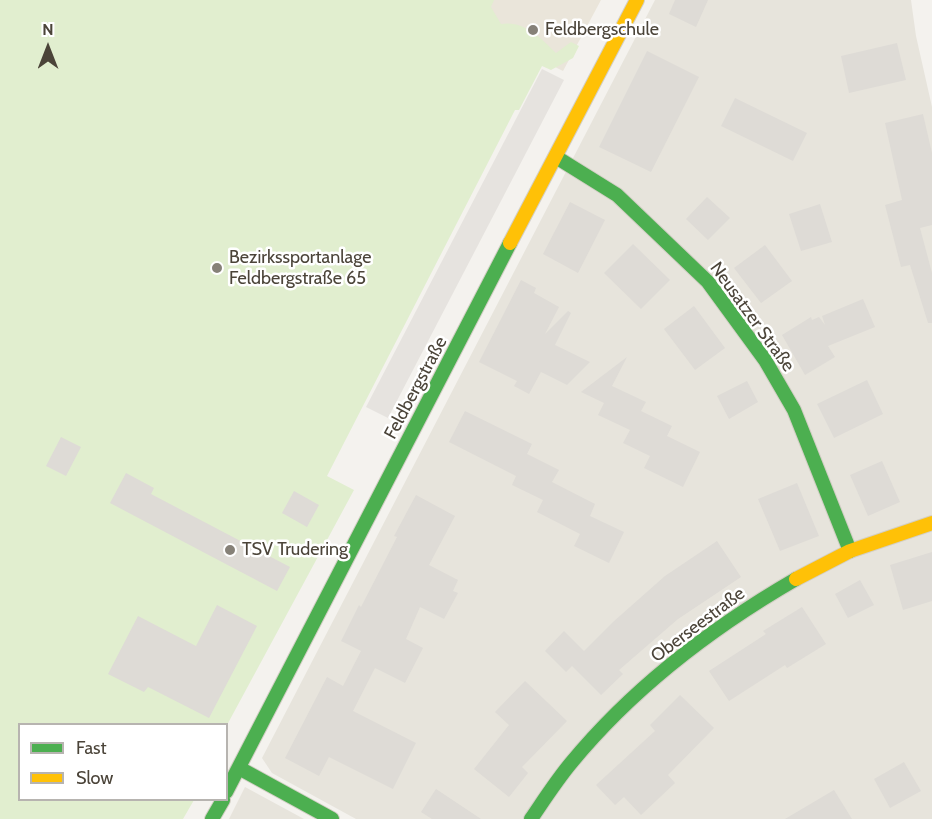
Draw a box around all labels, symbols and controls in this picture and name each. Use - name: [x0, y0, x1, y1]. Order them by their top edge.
- north arrow: [18, 18, 78, 78]
- place label: Feldbergschule: [545, 19, 659, 41]
- text: N: [42, 20, 54, 39]
- marker: Feldbergschule: [526, 23, 540, 37]
- place label: Bezirkssportanlage Feldbergstraße 65: [229, 247, 371, 290]
- street label: Neusatzer Straße: [705, 258, 799, 376]
- marker: Bezirkssportanlage Feldbergstraße 65: [210, 261, 224, 275]
- street label: Feldbergstraße: [380, 333, 452, 443]
- place label: TSV Trudering: [242, 539, 348, 561]
- marker: TSV Trudering: [223, 543, 237, 557]
- street label: Oberseestraße: [647, 583, 749, 667]
- legend: [18, 723, 228, 801]
- text: Fast: [76, 737, 107, 759]
- text: Slow: [76, 767, 113, 789]

